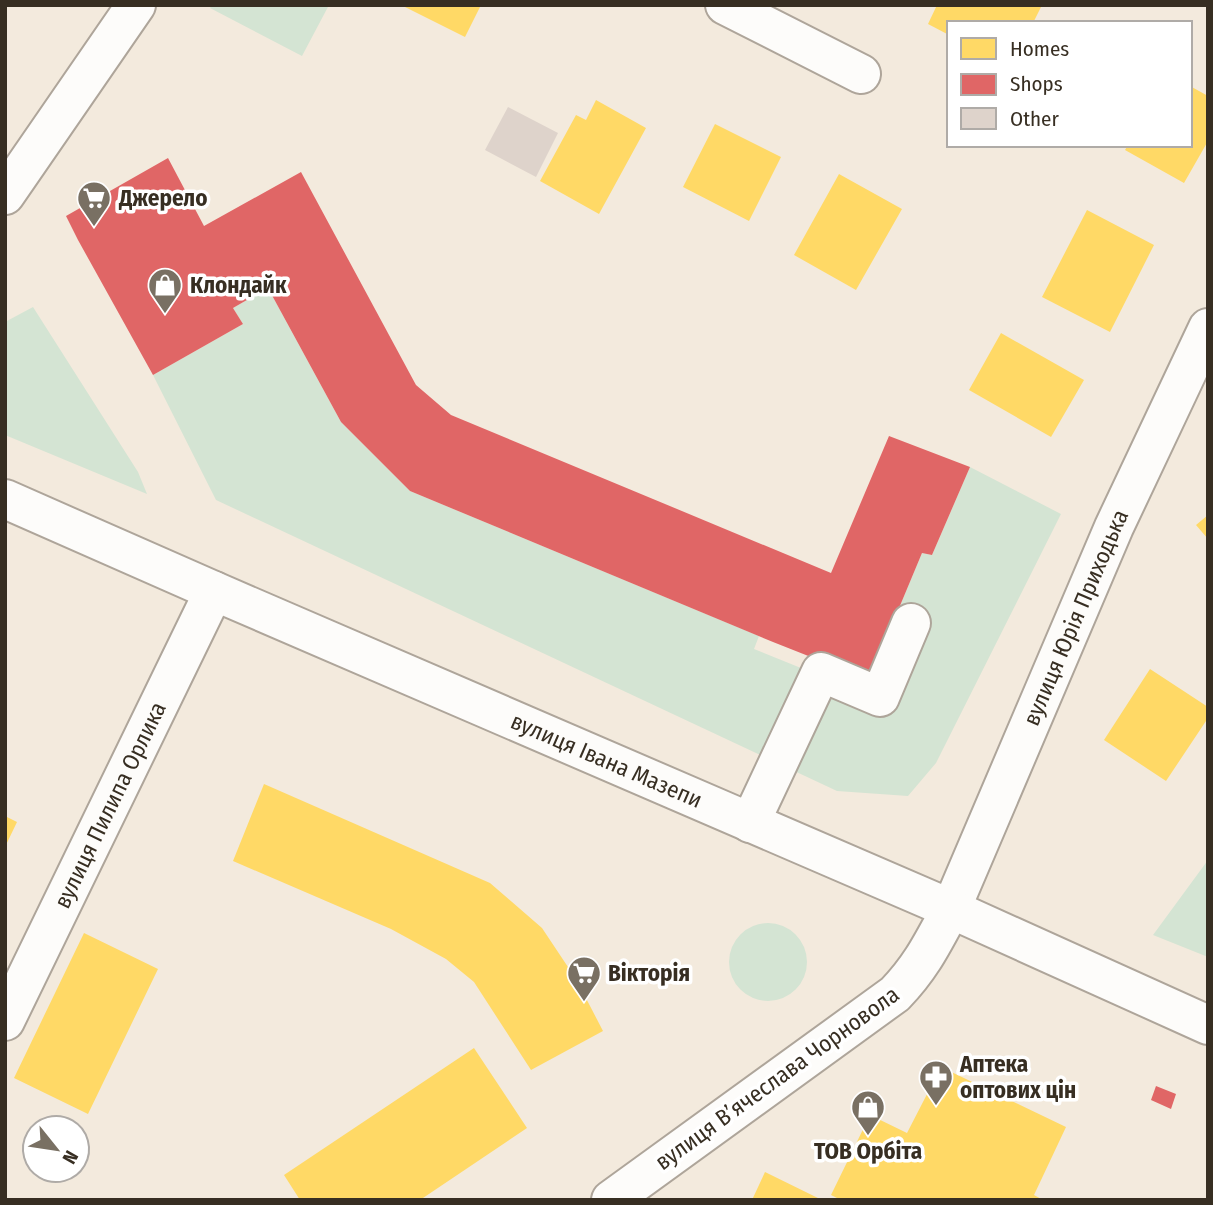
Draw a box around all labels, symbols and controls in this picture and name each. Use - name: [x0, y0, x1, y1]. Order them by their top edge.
- legend: [947, 21, 1192, 147]
- text: Homes: [1010, 36, 1069, 62]
- text: Shops: [1010, 71, 1063, 97]
- text: Other: [1010, 106, 1059, 132]
- supermarket icon: Джерело: [75, 179, 113, 228]
- place label: Джерело: [118, 184, 207, 212]
- shop icon: Клондайк: [146, 266, 184, 315]
- place label: Клондайк: [190, 271, 287, 299]
- street label: вулиця Юрія Приходька: [1017, 505, 1134, 730]
- street label: вулиця Пилипа Орлика: [48, 697, 172, 913]
- street label: вулиця Івана Мазепи: [507, 707, 707, 814]
- supermarket icon: Вікторія: [565, 954, 603, 1003]
- place label: Вікторія: [608, 959, 690, 987]
- street label: вулиця Вʼячеслава Чорновола: [650, 980, 904, 1176]
- place label: Аптека оптових цін: [959, 1050, 1076, 1104]
- pharmacy icon: Аптека оптових цін: [917, 1058, 955, 1107]
- shop icon: ТОВ Орбіта: [849, 1088, 887, 1137]
- north arrow: [21, 1114, 91, 1184]
- place label: ТОВ Орбіта: [814, 1137, 922, 1165]
- text: N: [57, 1147, 83, 1168]

